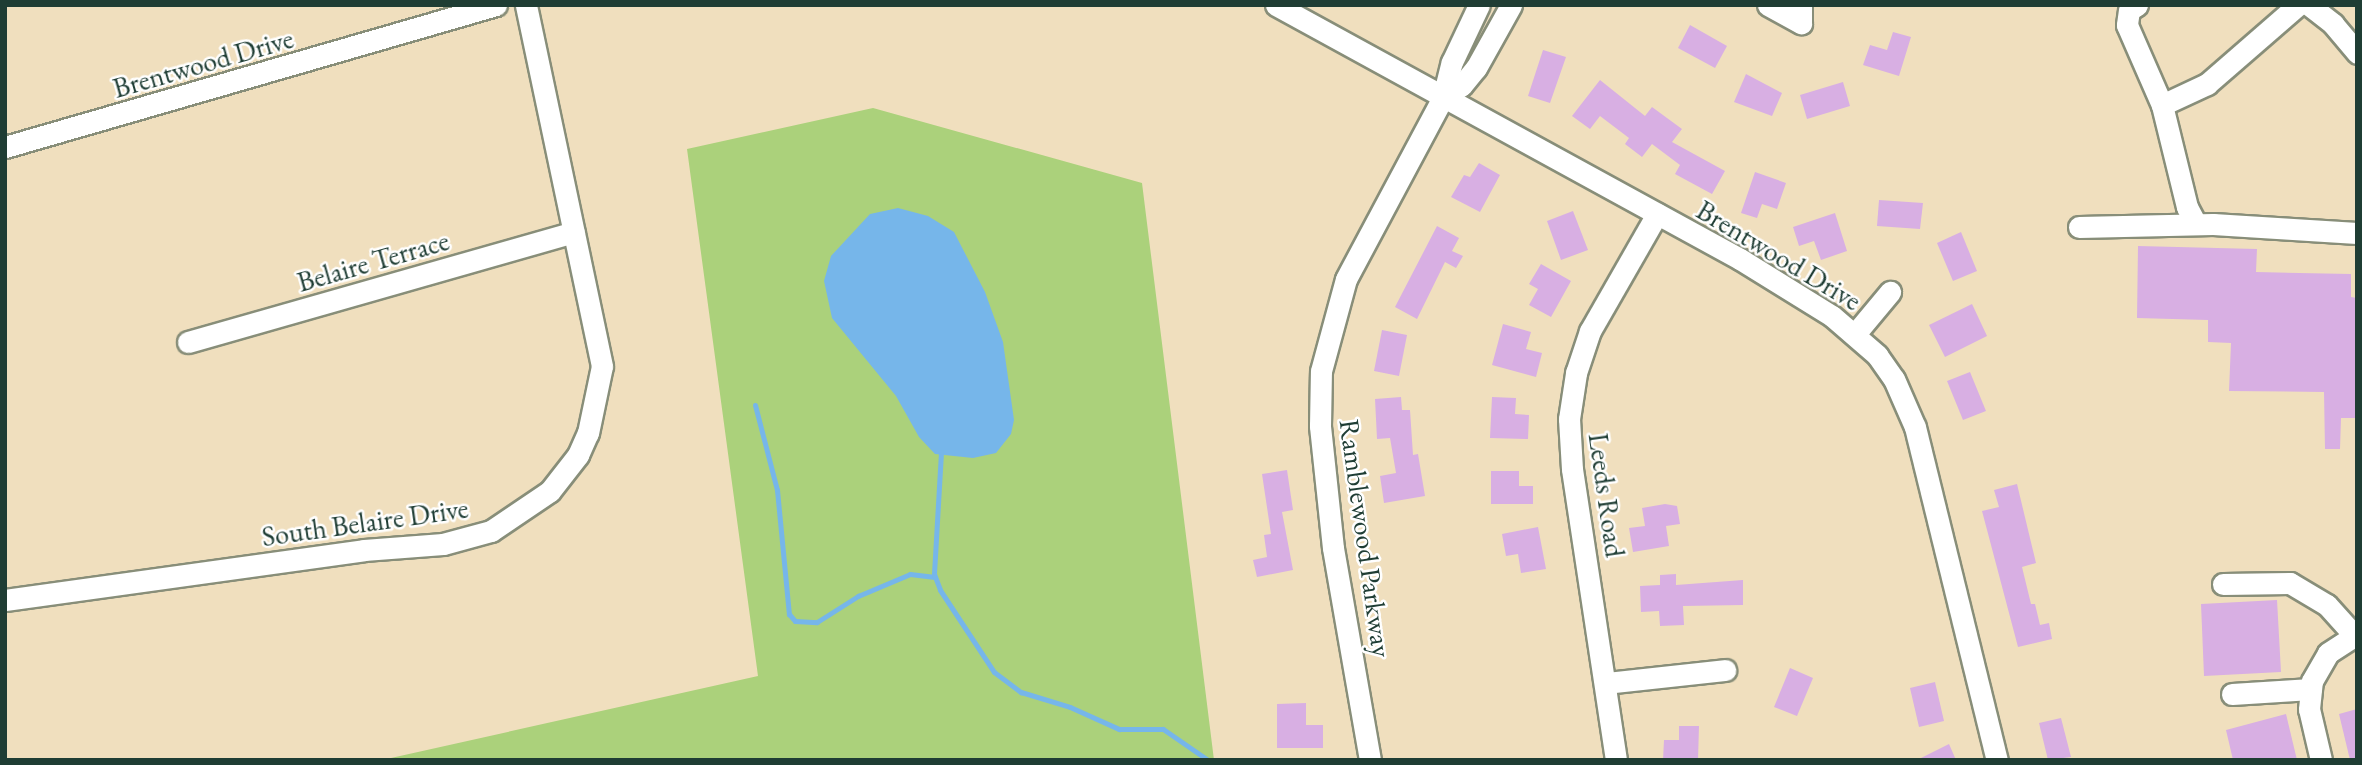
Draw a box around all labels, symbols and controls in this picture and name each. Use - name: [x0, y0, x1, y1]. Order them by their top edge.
- street label: Brentwood Drive: [109, 21, 297, 105]
- street label: Brentwood Drive: [1691, 193, 1867, 317]
- street label: Belaire Terrace: [293, 223, 453, 299]
- street label: Ramblewood Parkway: [1333, 417, 1399, 659]
- street label: Leeds Road: [1582, 431, 1632, 559]
- street label: South Belaire Drive: [260, 491, 470, 553]

